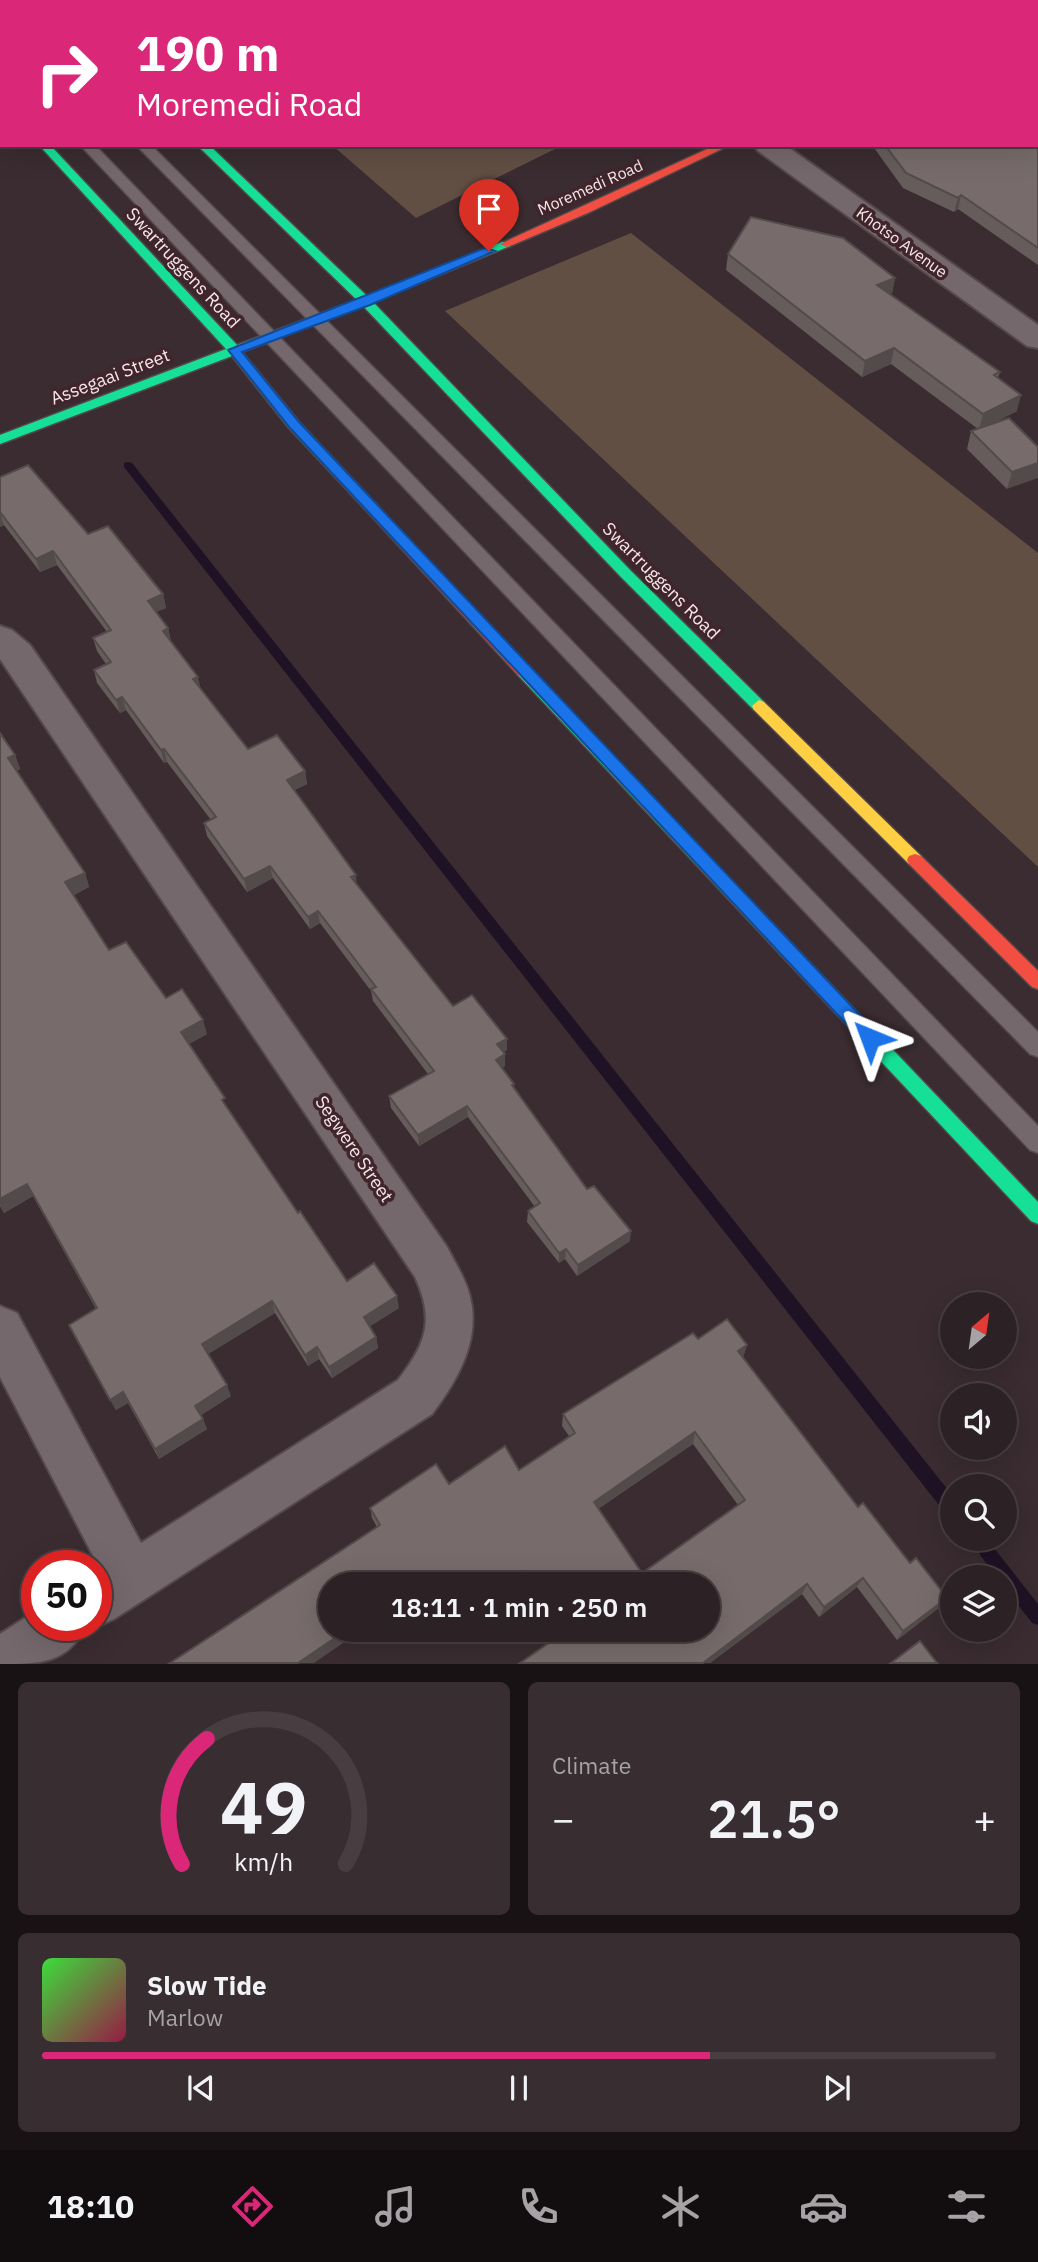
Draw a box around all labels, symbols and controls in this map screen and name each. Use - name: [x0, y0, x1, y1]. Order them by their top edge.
- text: 190 m: [136, 21, 280, 84]
- icon: right: [21, 28, 112, 119]
- text: Moremedi Road: [136, 83, 362, 125]
- street label: Moremedi Road: [534, 155, 646, 219]
- pin: [459, 179, 519, 251]
- icon: arrive: [470, 190, 508, 228]
- street label: Swartruggens Road: [121, 202, 245, 333]
- street label: Khotso Avenue: [853, 202, 952, 282]
- street label: Assegaai Street: [47, 343, 173, 410]
- street label: Swartruggens Road: [598, 517, 725, 644]
- position arrow: [833, 1001, 907, 1075]
- street label: Segwere Street: [310, 1091, 398, 1206]
- north arrow: [940, 1292, 1017, 1368]
- map controls: [940, 1292, 1017, 1642]
- button: sound: [940, 1383, 1017, 1460]
- button: search: [940, 1474, 1017, 1551]
- speed limit sign: 50: [21, 1550, 112, 1641]
- button: layers: [940, 1565, 1017, 1642]
- text: 18:11 · 1 min · 250 m: [391, 1590, 647, 1624]
- text: Climate: [552, 1750, 631, 1780]
- text: 49: [220, 1760, 308, 1855]
- text: 21.5°: [707, 1785, 841, 1852]
- text: −: [552, 1794, 575, 1843]
- text: +: [973, 1794, 996, 1843]
- text: km/h: [235, 1845, 293, 1878]
- text: Slow Tide: [147, 1968, 267, 2002]
- text: Marlow: [147, 2002, 223, 2032]
- icon: previous: [182, 2069, 220, 2107]
- icon: pause: [500, 2069, 538, 2107]
- icon: next: [818, 2069, 856, 2107]
- icon: directions: [228, 2182, 277, 2231]
- icon: music: [371, 2182, 420, 2231]
- icon: phone: [514, 2182, 563, 2231]
- icon: climate: [656, 2182, 705, 2231]
- icon: car: [799, 2182, 848, 2231]
- icon: filters: [942, 2182, 991, 2231]
- text: 18:10: [47, 2185, 134, 2227]

